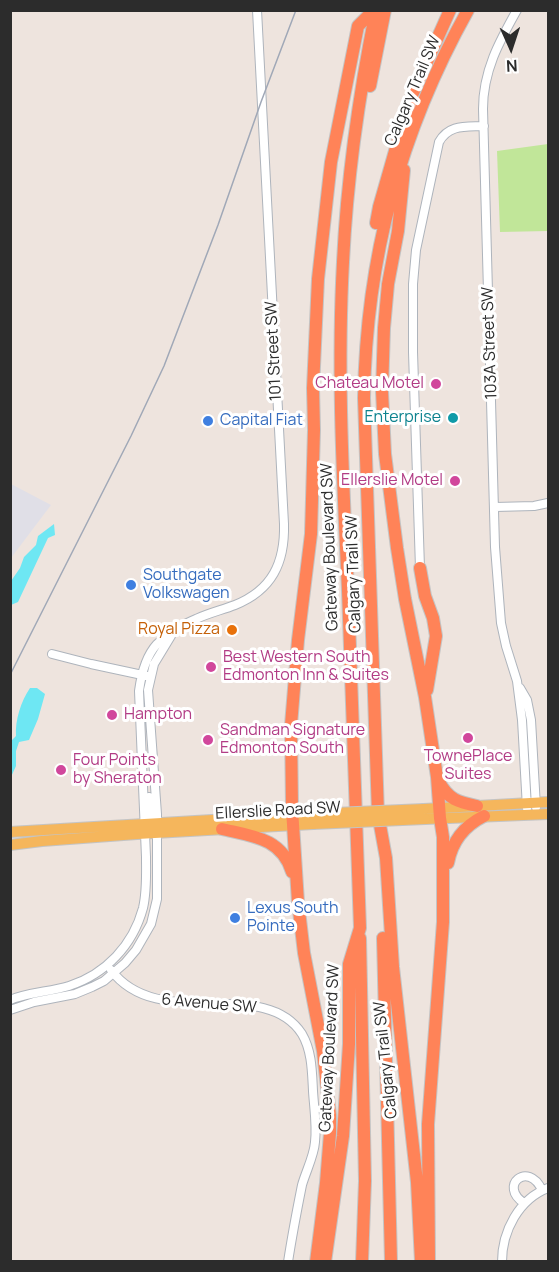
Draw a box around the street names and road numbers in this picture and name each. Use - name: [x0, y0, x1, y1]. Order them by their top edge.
- street label: Calgary Trail SW: [381, 33, 445, 149]
- street label: 103A Street SW: [478, 286, 502, 400]
- street label: 101 Street SW: [262, 300, 286, 402]
- street label: Gateway Boulevard SW: [317, 463, 343, 631]
- street label: Calgary Trail SW: [342, 515, 366, 633]
- street label: Ellerslie Road SW: [215, 798, 341, 824]
- street label: Gateway Boulevard SW: [316, 964, 344, 1132]
- street label: 6 Avenue SW: [161, 990, 257, 1018]
- street label: Calgary Trail SW: [370, 1000, 402, 1120]

